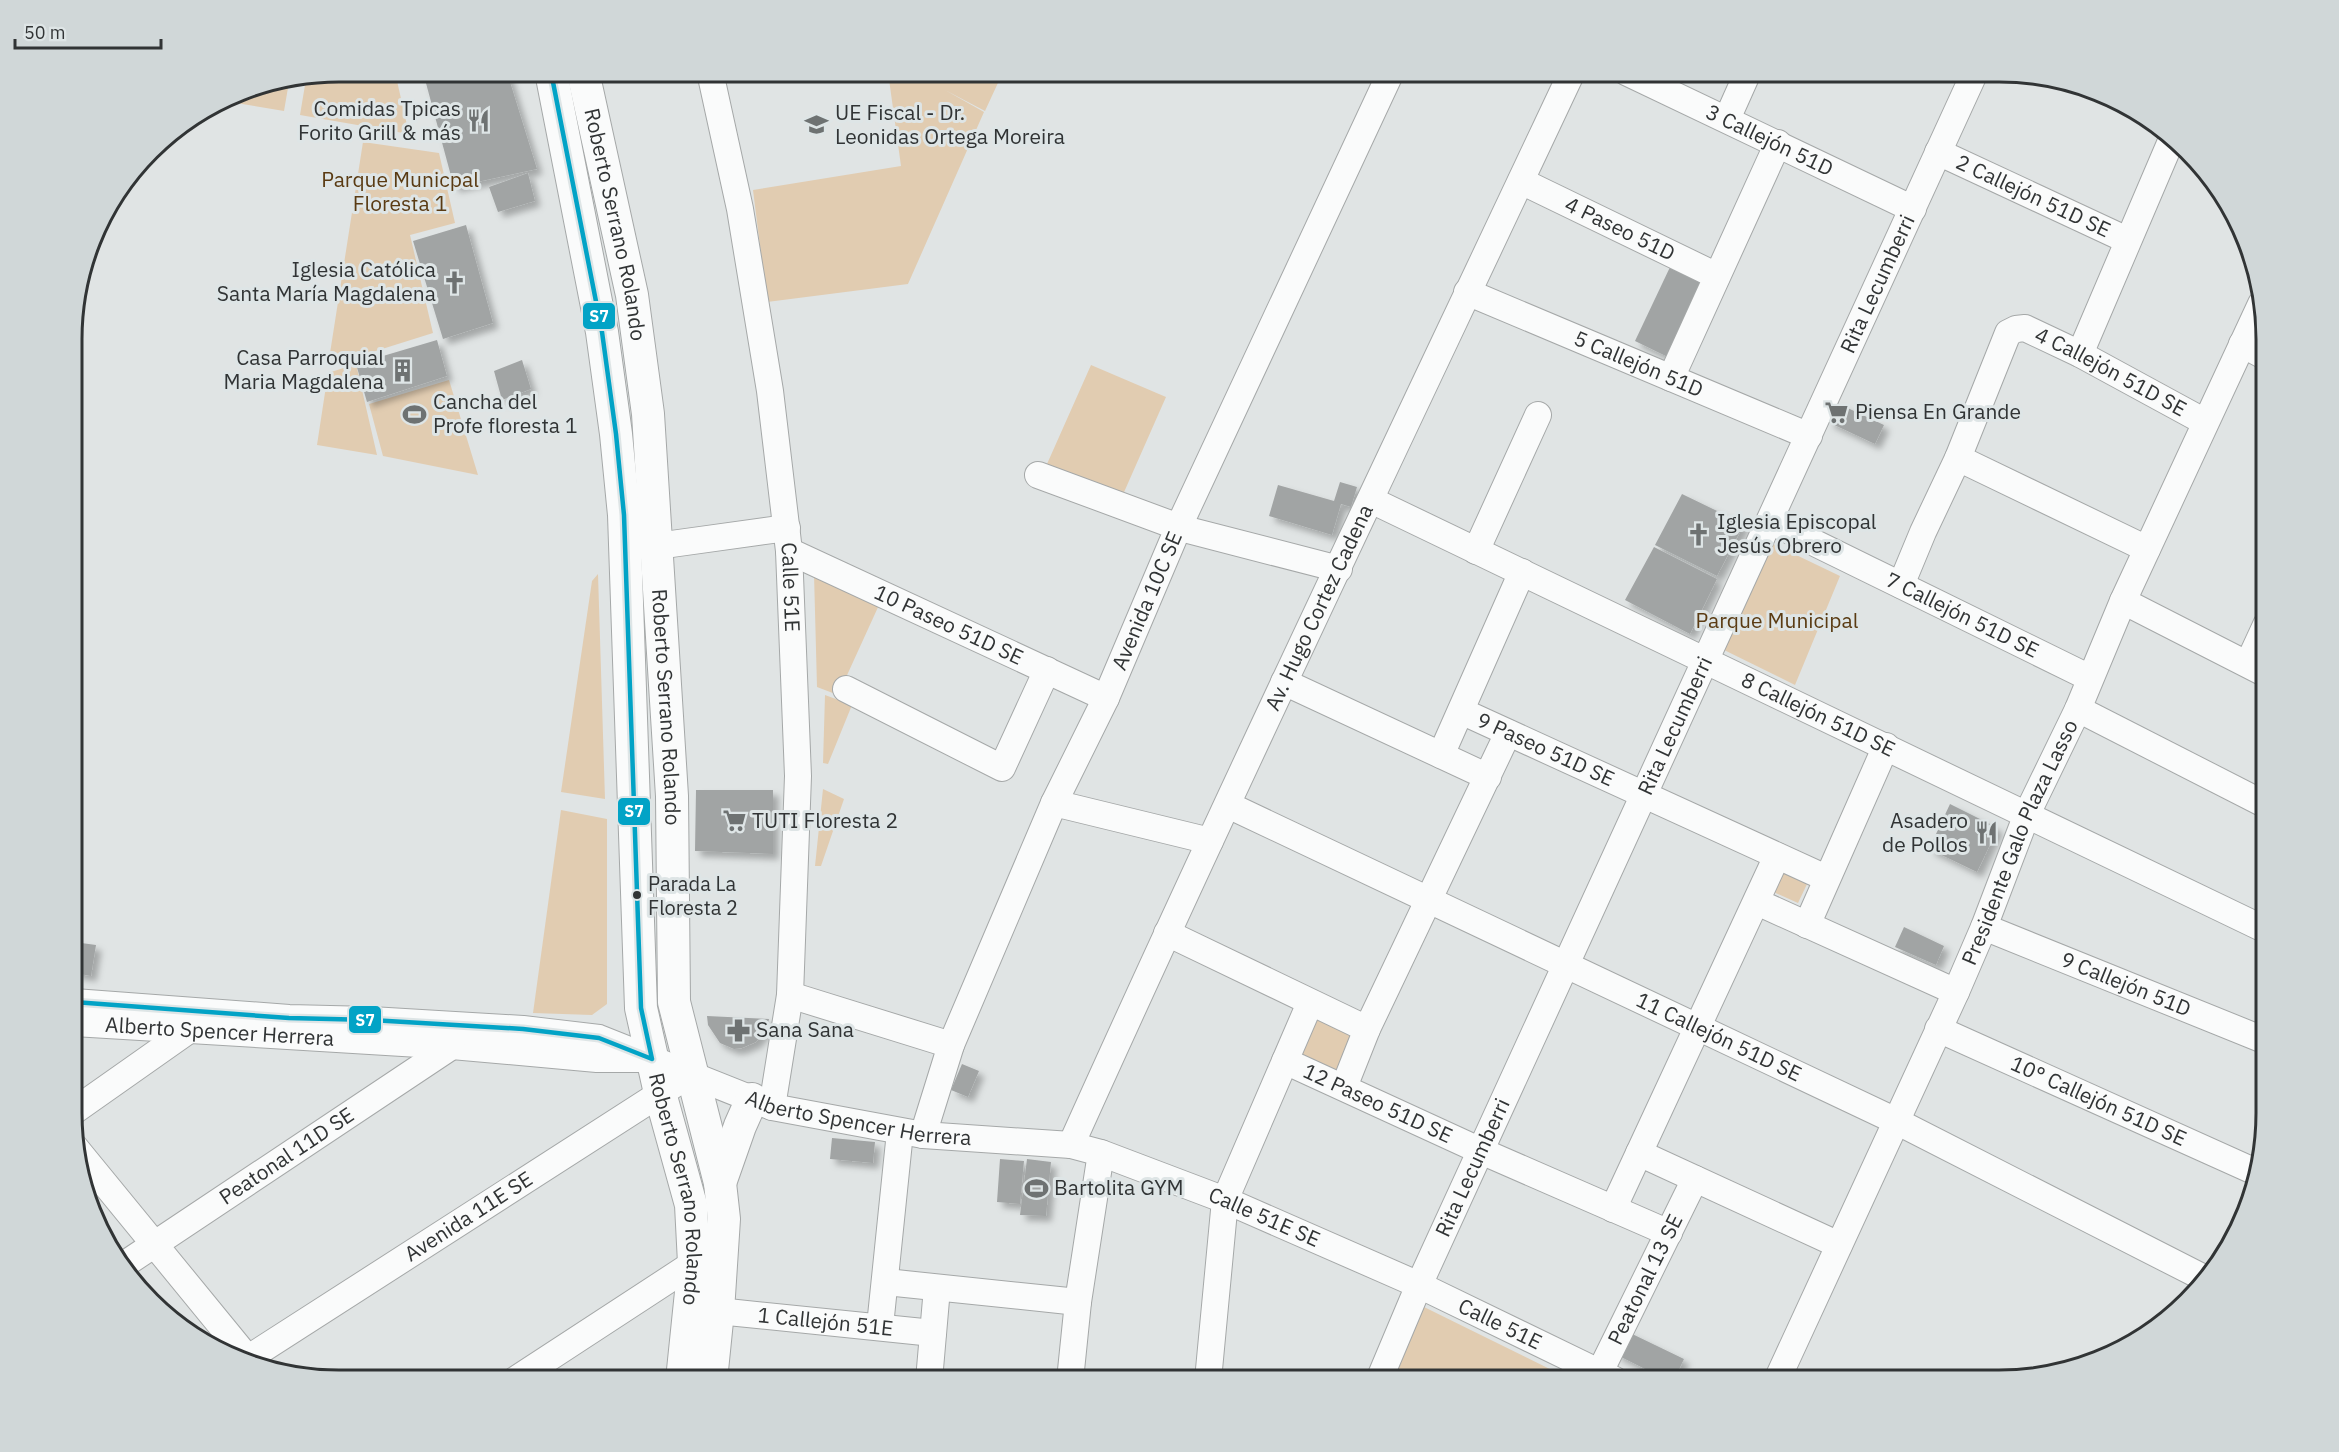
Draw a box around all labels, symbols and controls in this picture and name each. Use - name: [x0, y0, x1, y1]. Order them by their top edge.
- scale bar: [15, 12, 160, 50]
- text: 50 m: [24, 21, 66, 44]
- place label: Comidas Tpicas Forito Grill & más: [298, 94, 461, 146]
- street label: 3 Callejón 51D: [1702, 97, 1838, 182]
- place label: UE Fiscal - Dr. Leonidas Ortega Moreira: [835, 98, 1065, 150]
- street label: Roberto Serrano Rolando: [578, 105, 653, 343]
- restaurant icon: Comidas Tpicas Forito Grill & más: [466, 108, 492, 134]
- school or university icon: UE Fiscal - Dr. Leonidas Ortega Moreira: [804, 112, 830, 138]
- street label: 2 Callejón 51D SE: [1952, 147, 2115, 243]
- park label: Parque Municpal Floresta 1: [321, 165, 479, 217]
- street label: 4 Paseo 51D: [1561, 189, 1680, 267]
- street label: Rita Lecumberri: [1833, 210, 1921, 358]
- place label: Iglesia Católica Santa María Magdalena: [217, 255, 436, 307]
- church icon: Iglesia Católica Santa María Magdalena: [441, 269, 467, 295]
- line badge: S7: [582, 302, 616, 330]
- text: S7: [589, 306, 609, 326]
- street label: 4 Callejón 51D SE: [2031, 320, 2192, 422]
- street label: 5 Callejón 51D: [1570, 324, 1708, 403]
- place label: Casa Parroquial Maria Magdalena: [224, 343, 384, 395]
- building icon: Casa Parroquial Maria Magdalena: [389, 357, 415, 383]
- place label: Cancha del Profe floresta 1: [433, 387, 578, 439]
- place label: Piensa En Grande: [1855, 397, 2021, 425]
- supermarket icon: Piensa En Grande: [1824, 399, 1850, 425]
- sports icon: Cancha del Profe floresta 1: [402, 401, 428, 427]
- street label: Av. Hugo Cortez Cadena: [1258, 499, 1379, 715]
- place label: Iglesia Episcopal Jesús Obrero: [1717, 507, 1877, 559]
- church icon: Iglesia Episcopal Jesús Obrero: [1686, 521, 1712, 547]
- street label: Avenida 10C SE: [1105, 527, 1188, 674]
- street label: Calle 51E: [775, 541, 807, 632]
- street label: 7 Callejón 51D SE: [1881, 565, 2044, 664]
- street label: 10 Paseo 51D SE: [870, 578, 1028, 671]
- street label: Roberto Serrano Rolando: [646, 588, 687, 826]
- park label: Parque Municipal: [1696, 606, 1859, 634]
- street label: Rita Lecumberri: [1630, 652, 1718, 799]
- street label: 8 Callejón 51D SE: [1737, 665, 1900, 763]
- street label: 9 Paseo 51D SE: [1473, 705, 1619, 792]
- street label: Presidente Galo Plaza Lasso: [1954, 715, 2084, 969]
- line badge: S7: [617, 797, 651, 826]
- text: S7: [624, 801, 644, 821]
- place label: TUTI Floresta 2: [752, 806, 898, 834]
- place label: Asadero de Pollos: [1882, 806, 1968, 858]
- supermarket icon: TUTI Floresta 2: [721, 808, 747, 834]
- restaurant icon: Asadero de Pollos: [1973, 820, 1999, 846]
- place label: Parada La Floresta 2: [648, 870, 738, 921]
- marker: Parada La Floresta 2: [631, 889, 643, 901]
- street label: 9 Callejón 51D: [2057, 945, 2195, 1022]
- street label: 11 Callejón 51D SE: [1632, 985, 1807, 1087]
- line badge: S7: [348, 1005, 382, 1034]
- street label: Alberto Spencer Herrera: [104, 1010, 335, 1052]
- text: S7: [355, 1010, 375, 1030]
- place label: Sana Sana: [756, 1015, 854, 1043]
- pharmacy icon: Sana Sana: [725, 1017, 751, 1043]
- street label: 10° Callejón 51D SE: [2007, 1049, 2191, 1152]
- street label: 12 Paseo 51D SE: [1299, 1056, 1457, 1149]
- street label: Roberto Serrano Rolando: [643, 1070, 709, 1307]
- street label: Alberto Spencer Herrera: [742, 1083, 972, 1151]
- street label: Rita Lecumberri: [1428, 1094, 1516, 1241]
- street label: Peatonal 11D SE: [213, 1100, 359, 1210]
- street label: Avenida 11E SE: [399, 1164, 538, 1267]
- place label: Bartolita GYM: [1054, 1173, 1184, 1201]
- sports icon: Bartolita GYM: [1023, 1175, 1049, 1201]
- street label: Calle 51E SE: [1205, 1180, 1325, 1253]
- street label: Peatonal 13 SE: [1601, 1209, 1689, 1349]
- street label: Calle 51E: [1454, 1291, 1547, 1355]
- street label: 1 Callejón 51E: [756, 1300, 895, 1342]

